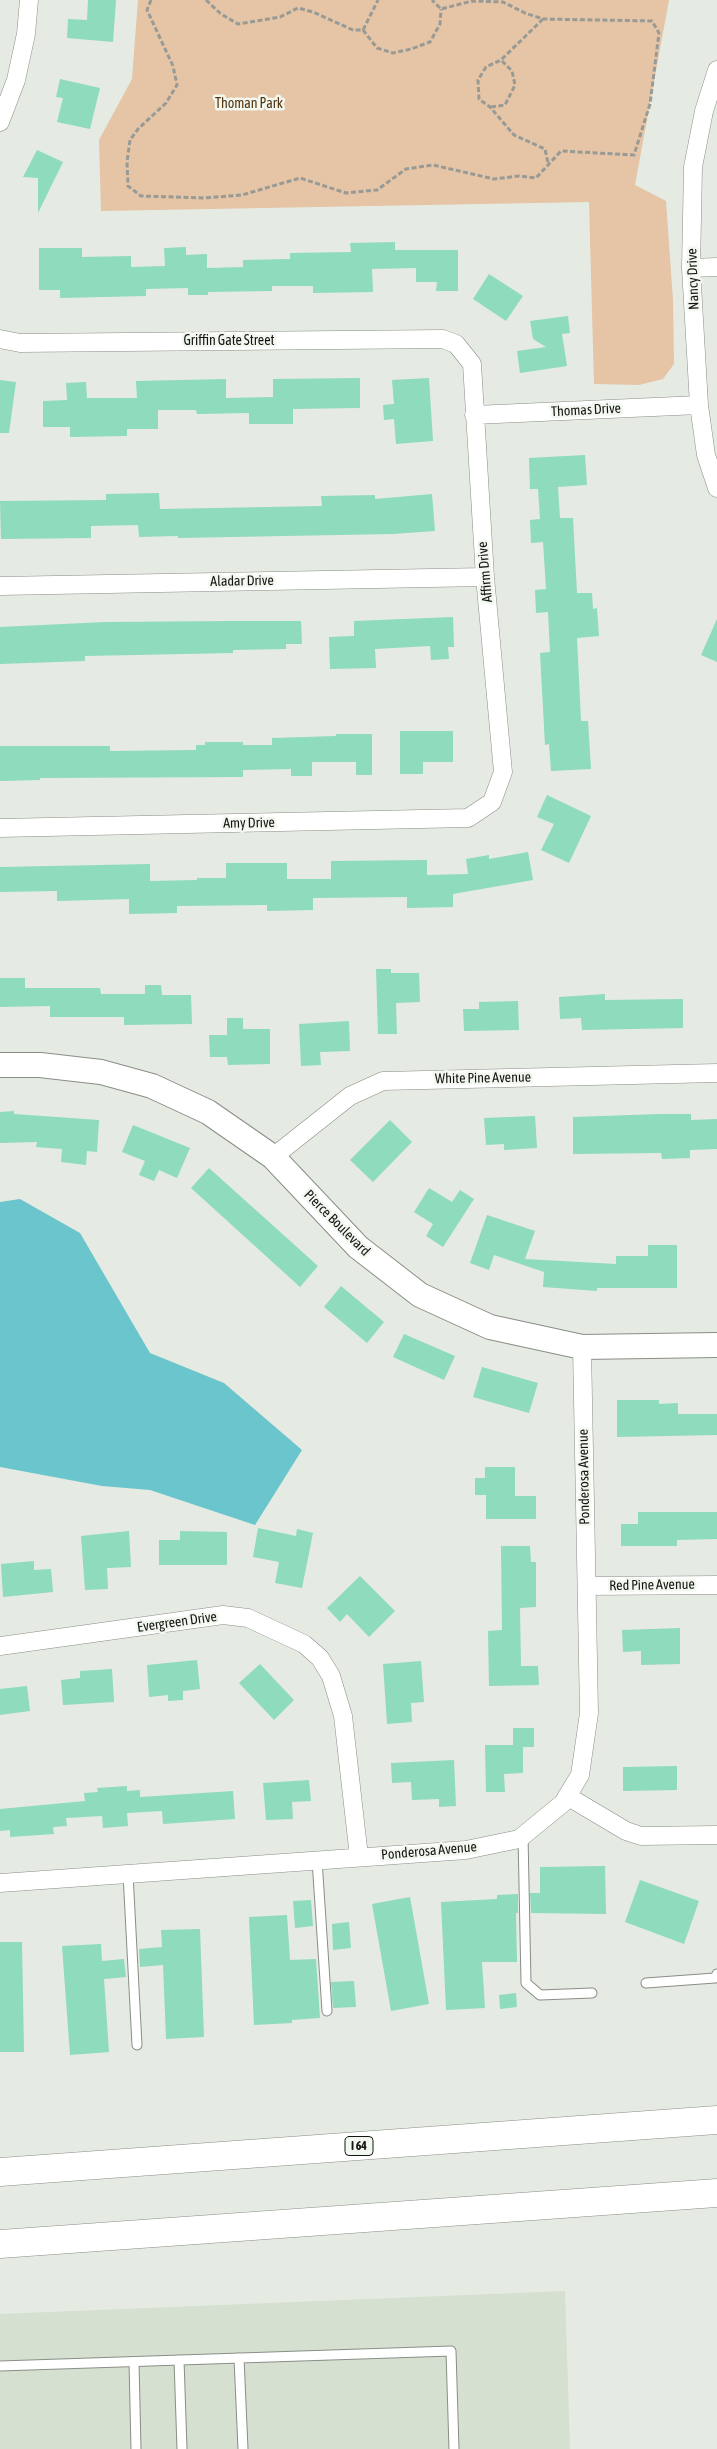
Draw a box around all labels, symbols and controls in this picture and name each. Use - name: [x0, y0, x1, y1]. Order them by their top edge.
- park label: Thoman Park: [215, 96, 283, 112]
- street label: Nancy Drive: [684, 248, 702, 310]
- street label: Griffin Gate Street: [183, 333, 275, 349]
- street label: Thomas Drive: [551, 400, 621, 420]
- street label: Affirm Drive: [474, 541, 496, 603]
- street label: Aladar Drive: [210, 572, 274, 590]
- street label: Amy Drive: [223, 814, 275, 832]
- street label: White Pine Avenue: [435, 1069, 531, 1087]
- street label: Pierce Boulevard: [301, 1187, 373, 1259]
- street label: Ponderosa Avenue: [575, 1429, 593, 1525]
- street label: Red Pine Avenue: [609, 1576, 695, 1594]
- street label: Evergreen Drive: [136, 1608, 218, 1636]
- street label: Ponderosa Avenue: [380, 1838, 478, 1864]
- road number: I 64: [345, 2136, 373, 2156]

